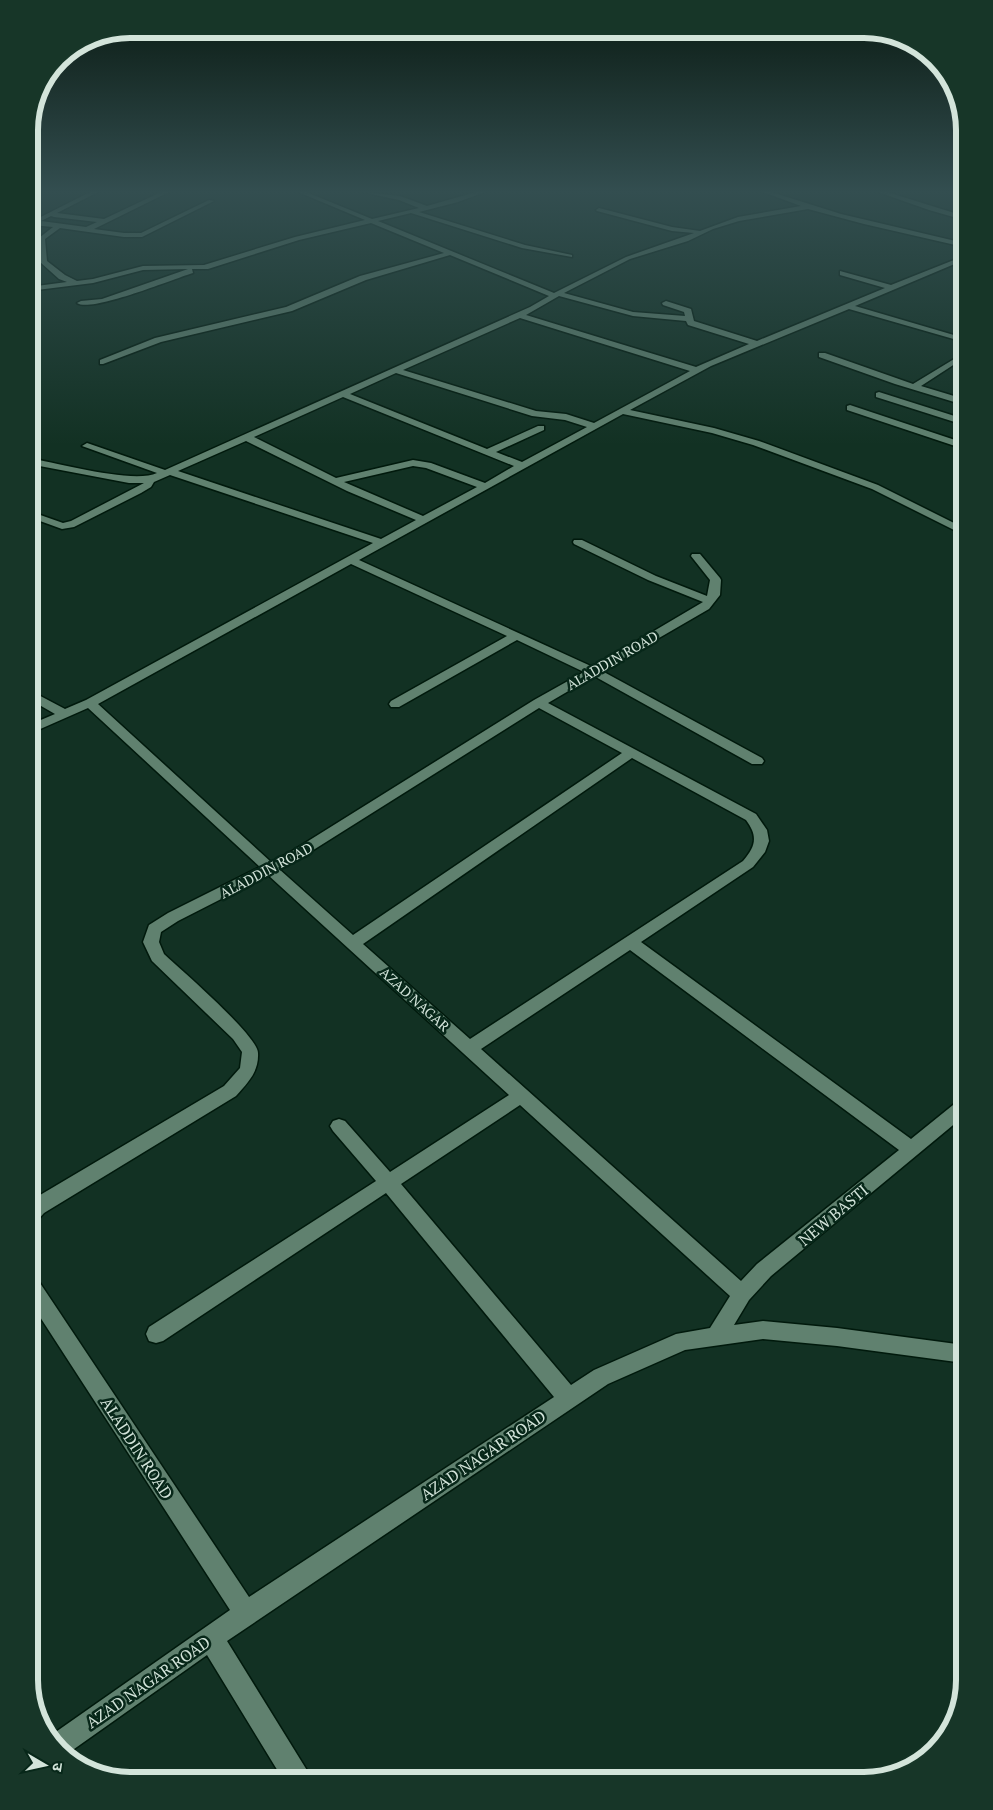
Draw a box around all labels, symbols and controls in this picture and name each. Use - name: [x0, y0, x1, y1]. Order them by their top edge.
- street label: ALADDIN ROAD: [563, 626, 661, 694]
- street label: ALADDIN ROAD: [216, 837, 316, 903]
- street label: AZAD NAGAR: [376, 963, 454, 1035]
- street label: NEW BASTI: [793, 1179, 873, 1251]
- street label: ALADDIN ROAD: [96, 1393, 178, 1503]
- street label: AZAD NAGAR ROAD: [416, 1405, 550, 1505]
- street label: AZAD NAGAR ROAD: [82, 1631, 214, 1733]
- north arrow: [20, 1740, 70, 1790]
- text: उ: [48, 1762, 68, 1773]

